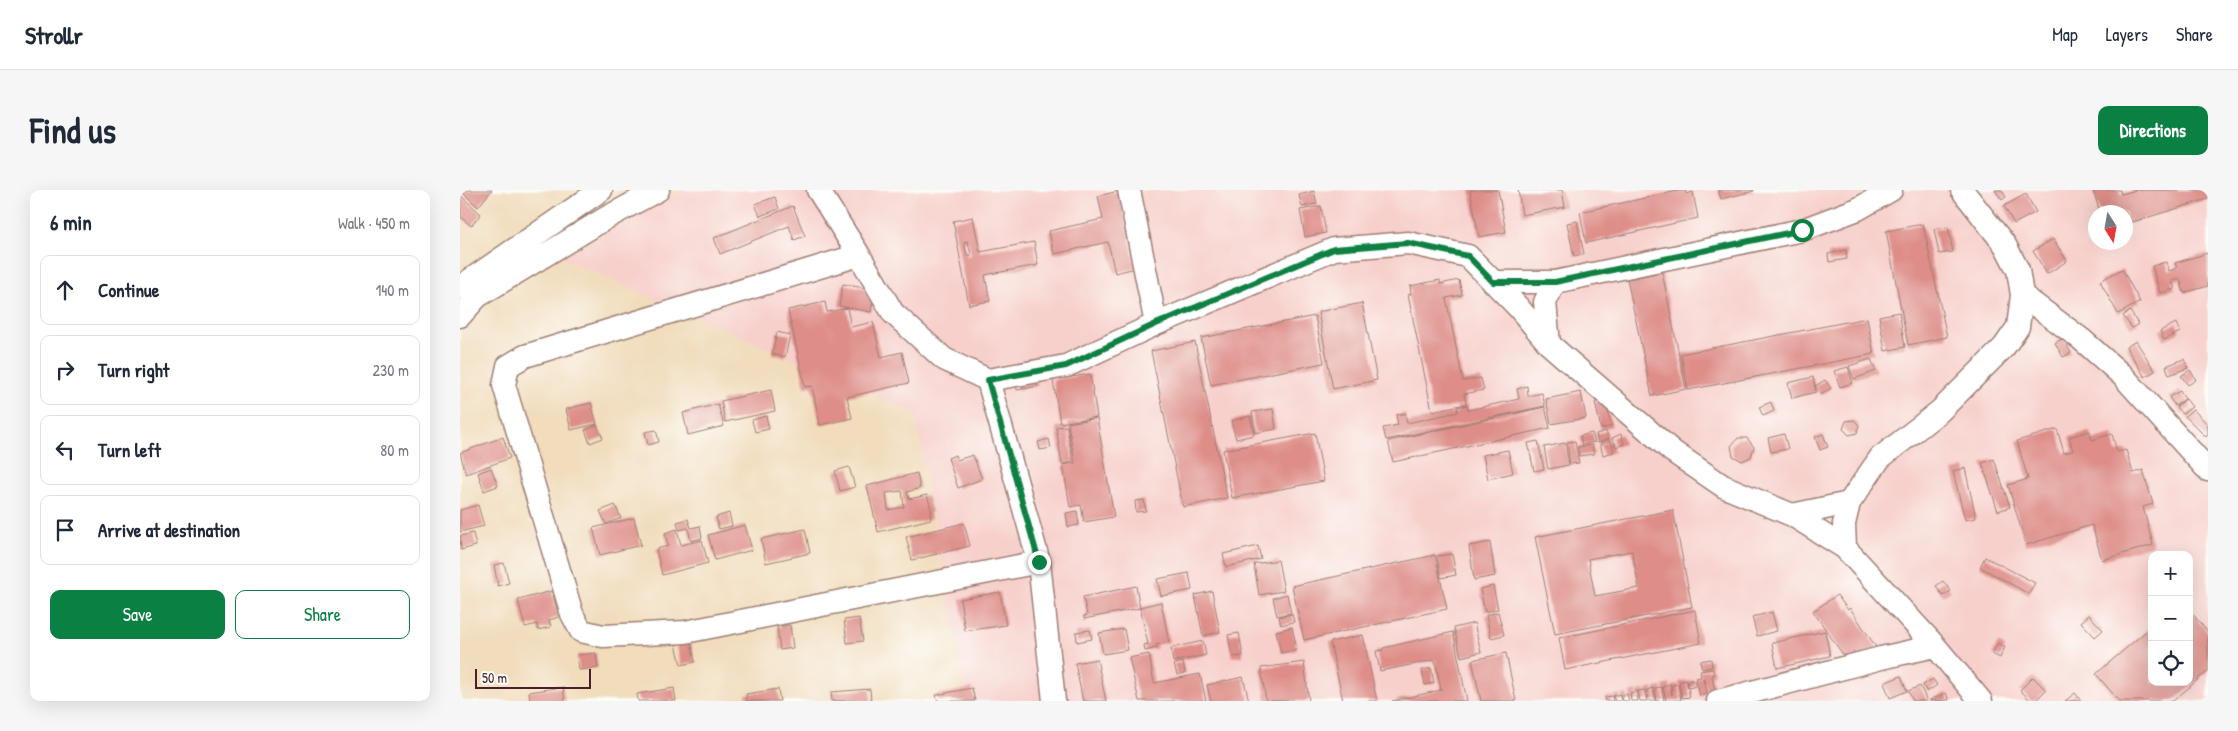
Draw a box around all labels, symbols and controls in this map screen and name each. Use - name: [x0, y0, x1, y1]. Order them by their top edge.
- text: Strollr: [25, 19, 83, 51]
- text: Map: [2052, 22, 2078, 47]
- text: Layers: [2106, 22, 2148, 47]
- text: Share: [2176, 22, 2213, 47]
- button: Directions: [2098, 106, 2208, 155]
- text: Find us: [30, 107, 116, 154]
- north arrow: [2088, 205, 2133, 250]
- text: 6 min: [50, 208, 92, 237]
- text: Walk · 450 m: [338, 212, 410, 234]
- route start: [1791, 219, 1814, 242]
- icon: ahead: [51, 276, 79, 304]
- text: Continue: [98, 277, 159, 303]
- text: 140 m: [375, 279, 409, 301]
- icon: right: [51, 356, 79, 384]
- text: Turn right: [98, 357, 169, 383]
- text: 230 m: [373, 359, 409, 381]
- icon: left: [51, 436, 79, 464]
- text: Turn left: [98, 437, 161, 463]
- text: 80 m: [380, 439, 409, 461]
- icon: arrive: [51, 516, 79, 544]
- text: Arrive at destination: [98, 517, 240, 543]
- route end: [1028, 551, 1051, 574]
- map controls: [2148, 551, 2193, 686]
- button: +: [2148, 551, 2193, 596]
- button: Save: [50, 590, 225, 639]
- button: Share: [235, 590, 410, 639]
- button: −: [2148, 596, 2193, 641]
- button: locate: [2148, 641, 2193, 686]
- scale bar: [475, 666, 591, 689]
- text: 50 m: [482, 668, 507, 687]

